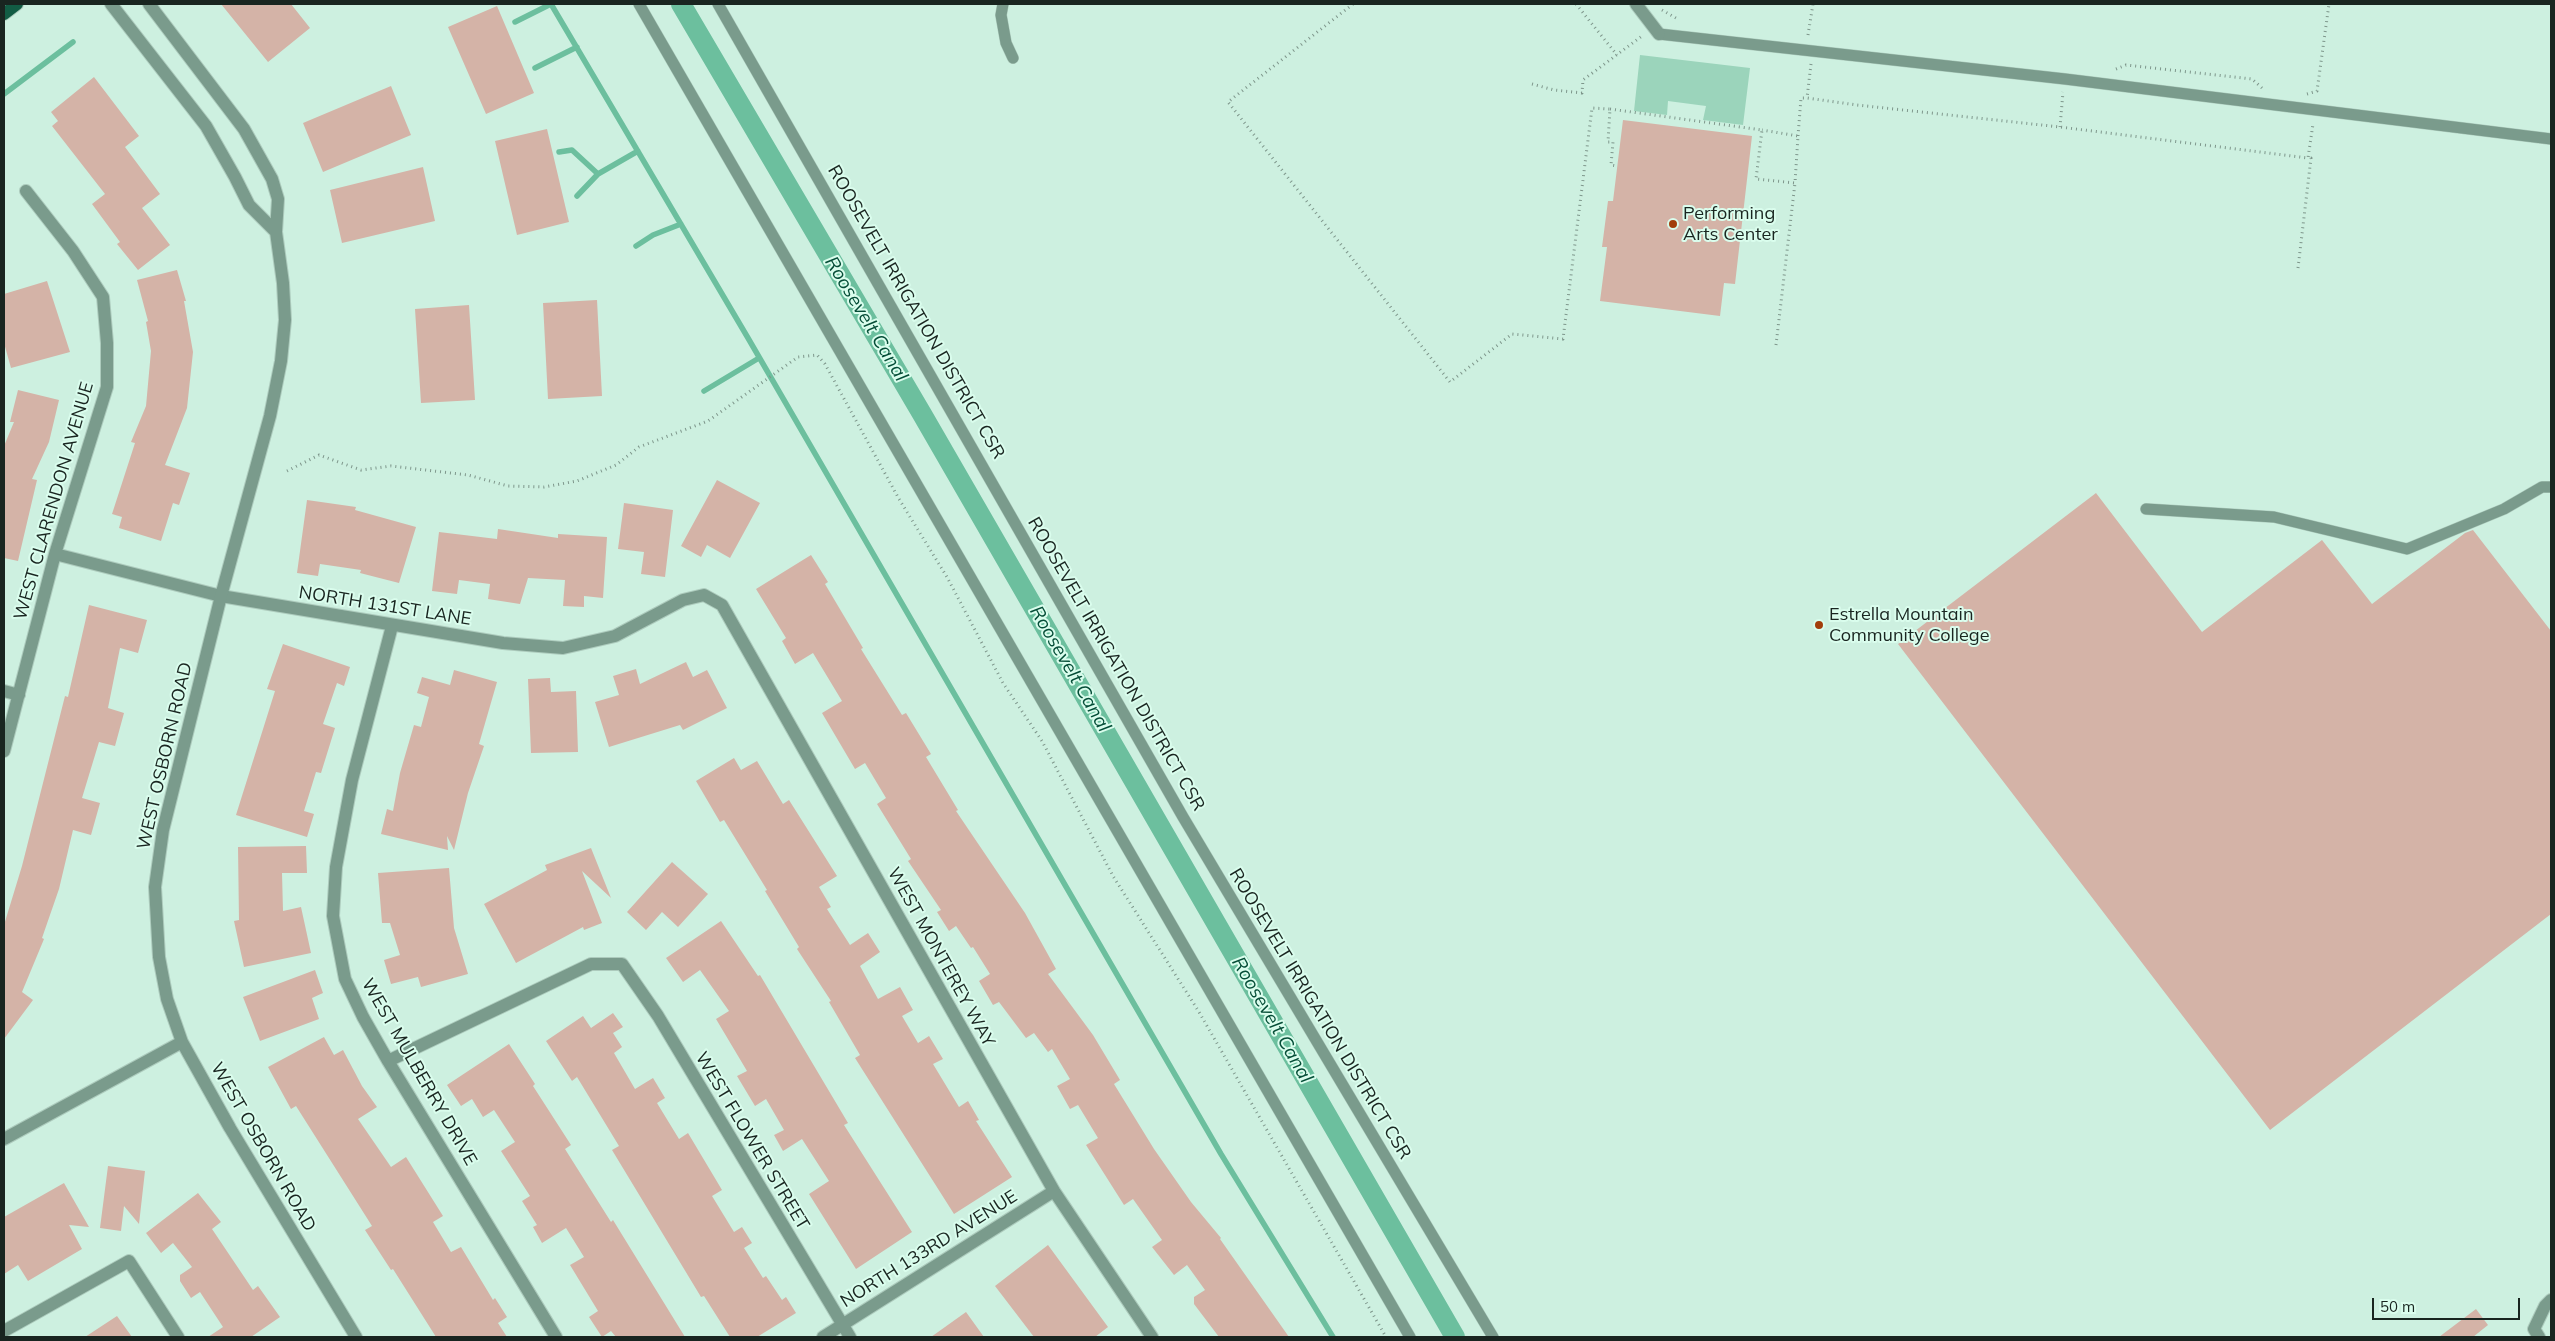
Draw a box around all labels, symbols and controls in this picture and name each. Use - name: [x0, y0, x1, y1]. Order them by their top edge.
- street label: ROOSEVELT IRRIGATION DISTRICT CSR: [823, 161, 1009, 463]
- place label: Performing Arts Center: [1683, 203, 1778, 245]
- marker: Performing Arts Center: [1667, 218, 1679, 230]
- water label: Roosevelt Canal: [820, 252, 912, 386]
- street label: WEST CLARENDON AVENUE: [10, 380, 98, 622]
- street label: ROOSEVELT IRRIGATION DISTRICT CSR: [1023, 513, 1209, 815]
- street label: NORTH 131ST LANE: [297, 582, 473, 630]
- water label: Roosevelt Canal: [1025, 602, 1115, 736]
- place label: Estrella Mountain Community College: [1829, 604, 1989, 646]
- marker: Estrella Mountain Community College: [1813, 619, 1825, 631]
- street label: WEST OSBORN ROAD: [133, 660, 197, 852]
- street label: WEST MONTEREY WAY: [883, 864, 999, 1050]
- street label: ROOSEVELT IRRIGATION DISTRICT CSR: [1224, 865, 1416, 1163]
- water label: Roosevelt Canal: [1227, 953, 1317, 1087]
- street label: WEST MULBERRY DRIVE: [357, 975, 481, 1169]
- street label: WEST FLOWER STREET: [690, 1048, 814, 1234]
- street label: WEST OSBORN ROAD: [206, 1059, 320, 1235]
- street label: NORTH 133RD AVENUE: [837, 1186, 1021, 1312]
- scale bar: [2375, 1288, 2522, 1320]
- text: 50 m: [2380, 1297, 2415, 1316]

